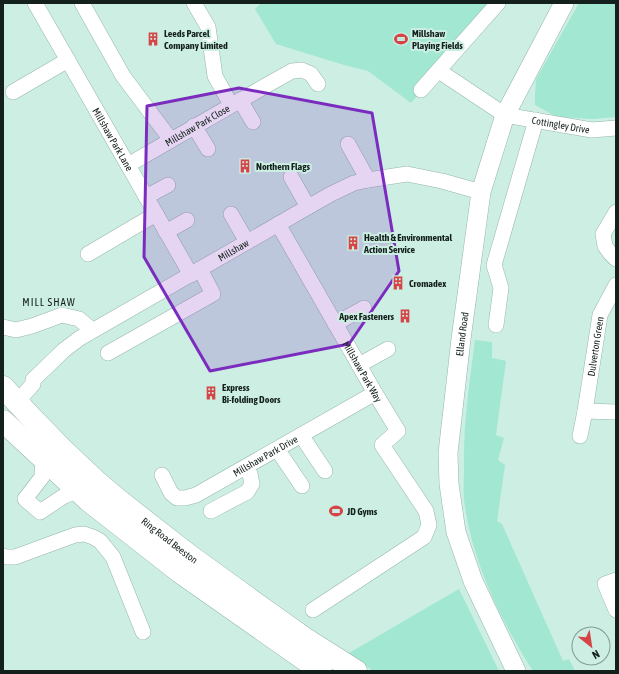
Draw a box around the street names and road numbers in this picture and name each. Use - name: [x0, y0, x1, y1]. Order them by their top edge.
- street label: Millshaw Park Close: [163, 102, 232, 148]
- street label: Millshaw Park Lane: [90, 106, 135, 173]
- street label: Cottingley Drive: [531, 115, 591, 136]
- street label: Millshaw: [216, 237, 251, 263]
- street label: Elland Road: [454, 311, 471, 357]
- street label: Dulverton Green: [586, 316, 606, 377]
- street label: Millshaw Park Way: [340, 339, 384, 404]
- street label: Millshaw Park Drive: [231, 433, 300, 479]
- street label: Ring Road Beeston: [139, 515, 200, 566]

